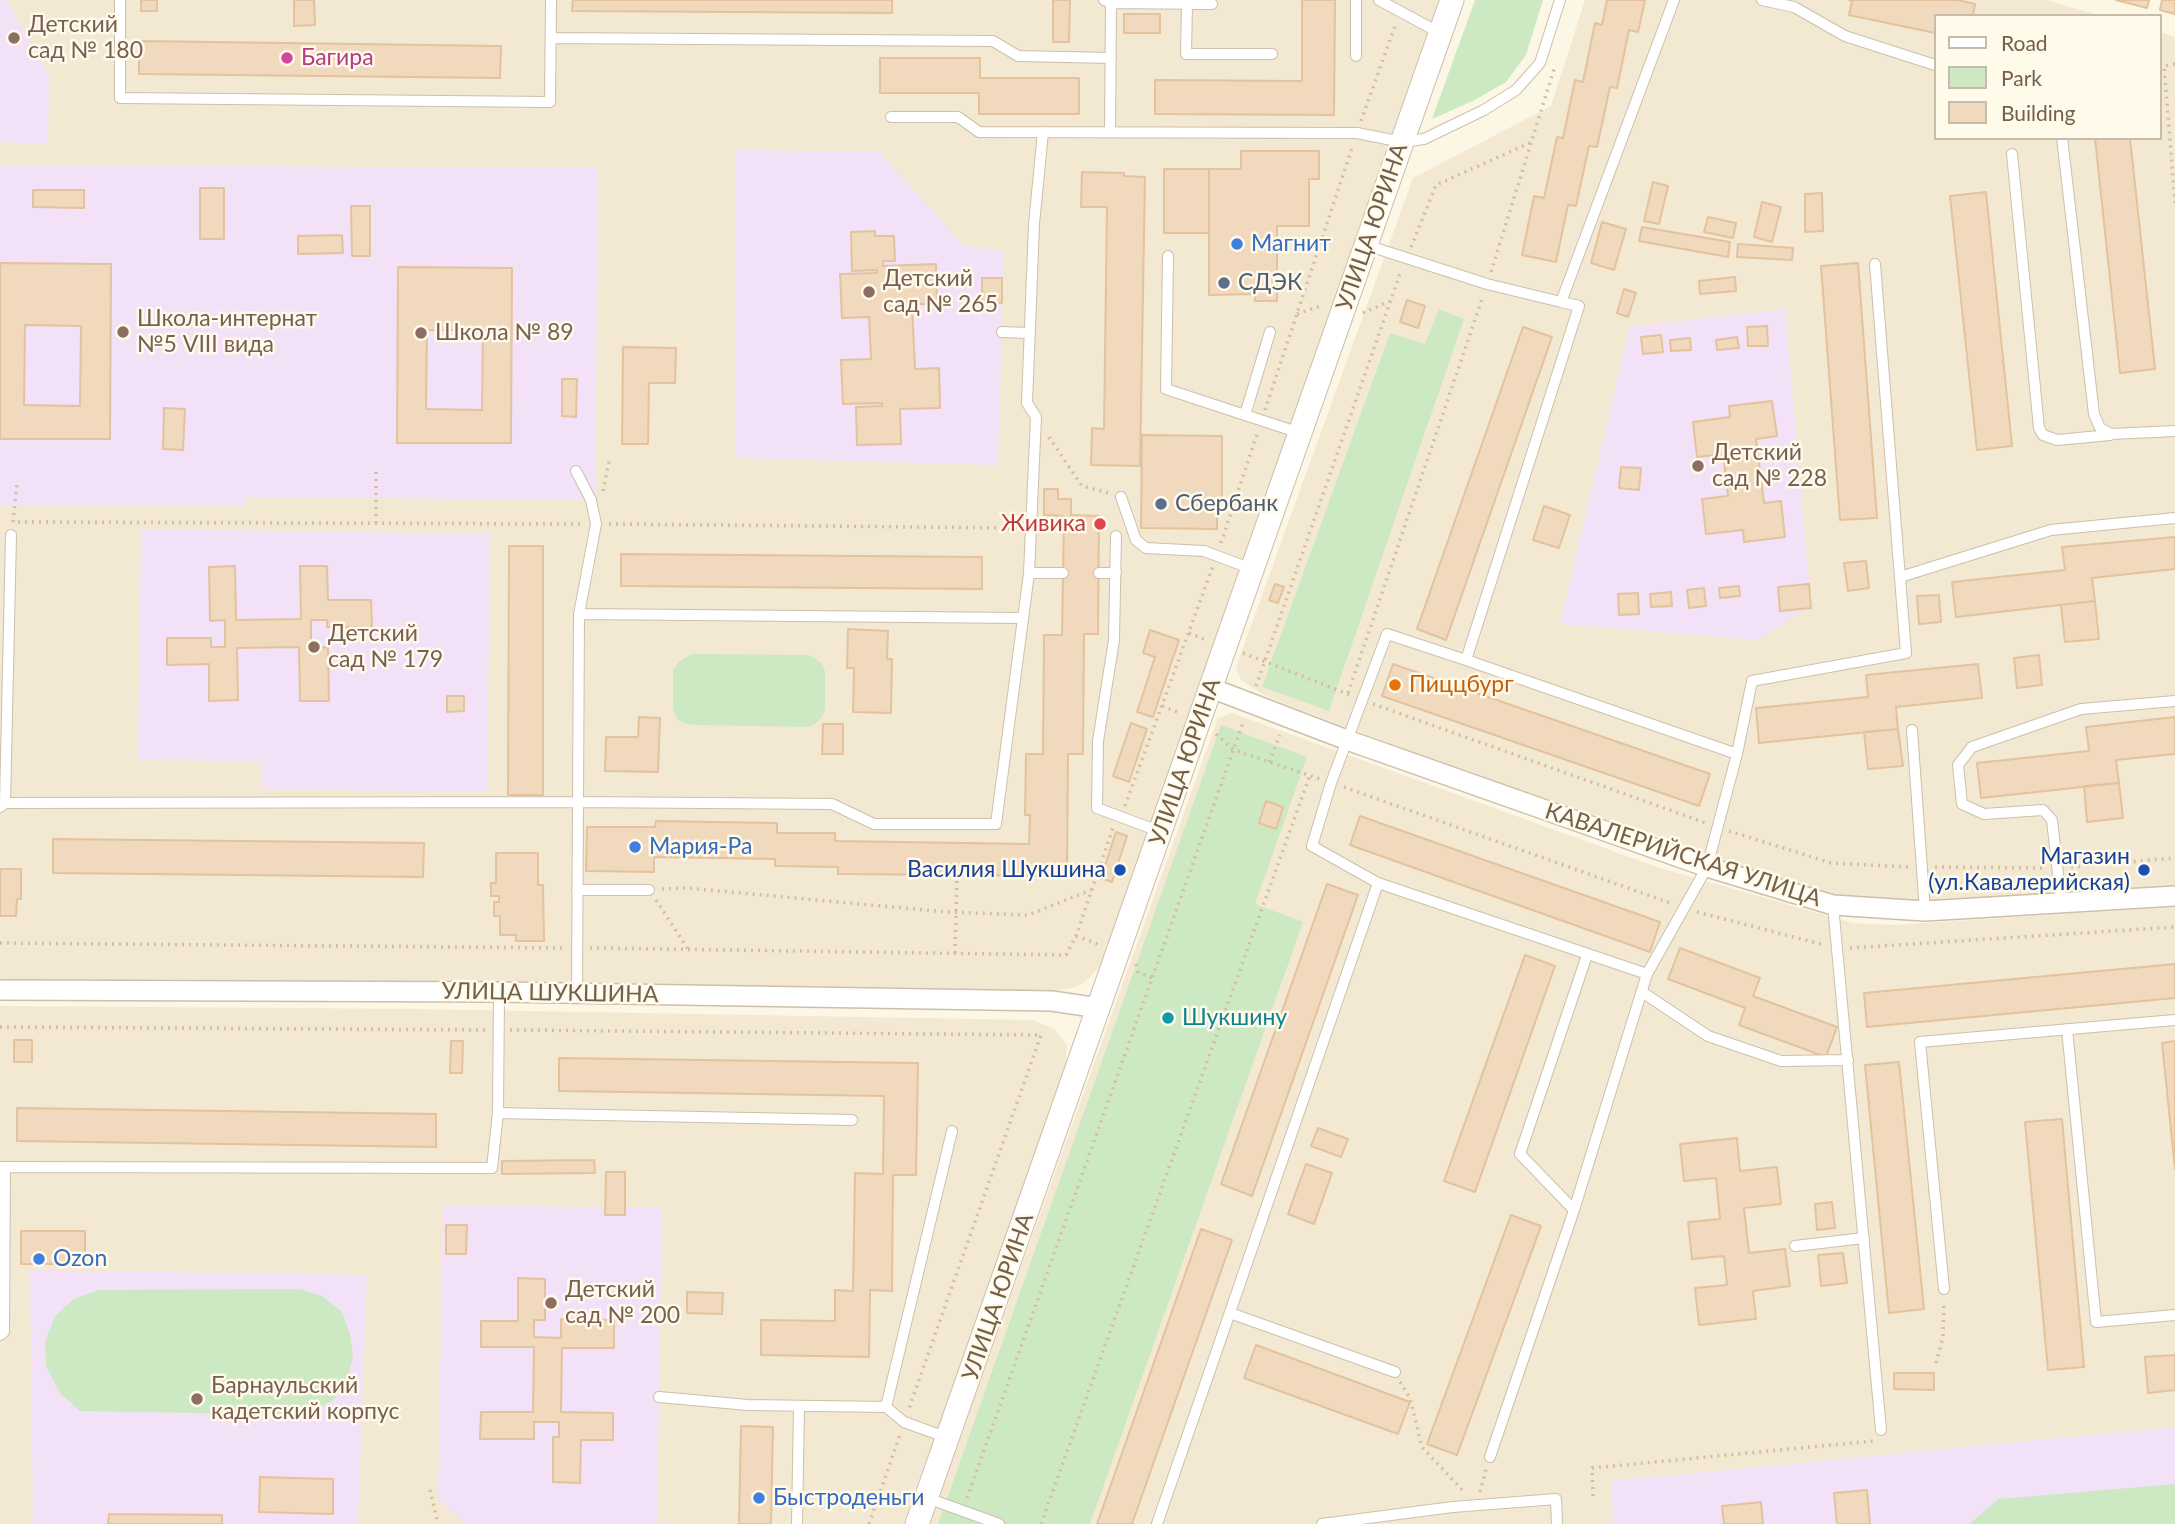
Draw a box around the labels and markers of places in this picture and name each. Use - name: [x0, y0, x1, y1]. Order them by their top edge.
- place label: Детский сад № 180: [28, 11, 143, 65]
- marker: Детский сад № 180: [6, 30, 22, 46]
- place label: Багира: [301, 44, 374, 72]
- marker: Багира: [279, 50, 295, 66]
- place label: Магнит: [1251, 230, 1331, 258]
- marker: Магнит: [1229, 236, 1245, 252]
- place label: Детский сад № 265: [883, 265, 998, 319]
- place label: СДЭК: [1238, 269, 1302, 297]
- marker: СДЭК: [1216, 275, 1232, 291]
- marker: Детский сад № 265: [861, 284, 877, 300]
- place label: Школа-интернат №5 VIII вида: [137, 305, 317, 359]
- place label: Школа № 89: [435, 319, 574, 347]
- marker: Школа-интернат №5 VIII вида: [115, 324, 131, 340]
- marker: Школа № 89: [413, 325, 429, 341]
- place label: Детский сад № 228: [1712, 439, 1827, 493]
- marker: Детский сад № 228: [1690, 458, 1706, 474]
- place label: Сбербанк: [1175, 490, 1278, 518]
- marker: Сбербанк: [1153, 496, 1169, 512]
- place label: Живика: [1001, 510, 1086, 538]
- marker: Живика: [1092, 516, 1108, 532]
- place label: Детский сад № 179: [328, 620, 443, 674]
- marker: Детский сад № 179: [306, 639, 322, 655]
- place label: Пиццбург: [1409, 671, 1514, 699]
- marker: Пиццбург: [1387, 677, 1403, 693]
- place label: Мария-Ра: [649, 833, 752, 861]
- marker: Мария-Ра: [627, 839, 643, 855]
- place label: Магазин (ул.Кавалерийская): [1928, 843, 2130, 897]
- place label: Василия Шукшина: [907, 856, 1106, 884]
- marker: Василия Шукшина: [1112, 862, 1128, 878]
- marker: Магазин (ул.Кавалерийская): [2136, 862, 2152, 878]
- place label: Шукшину: [1182, 1004, 1287, 1032]
- marker: Шукшину: [1160, 1010, 1176, 1026]
- place label: Ozon: [53, 1245, 107, 1273]
- marker: Ozon: [31, 1251, 47, 1267]
- place label: Детский сад № 200: [565, 1276, 680, 1330]
- marker: Детский сад № 200: [543, 1295, 559, 1311]
- place label: Барнаульский кадетский корпус: [211, 1372, 400, 1426]
- marker: Барнаульский кадетский корпус: [189, 1391, 205, 1407]
- place label: Быстроденьги: [773, 1484, 925, 1512]
- marker: Быстроденьги: [751, 1490, 767, 1506]

